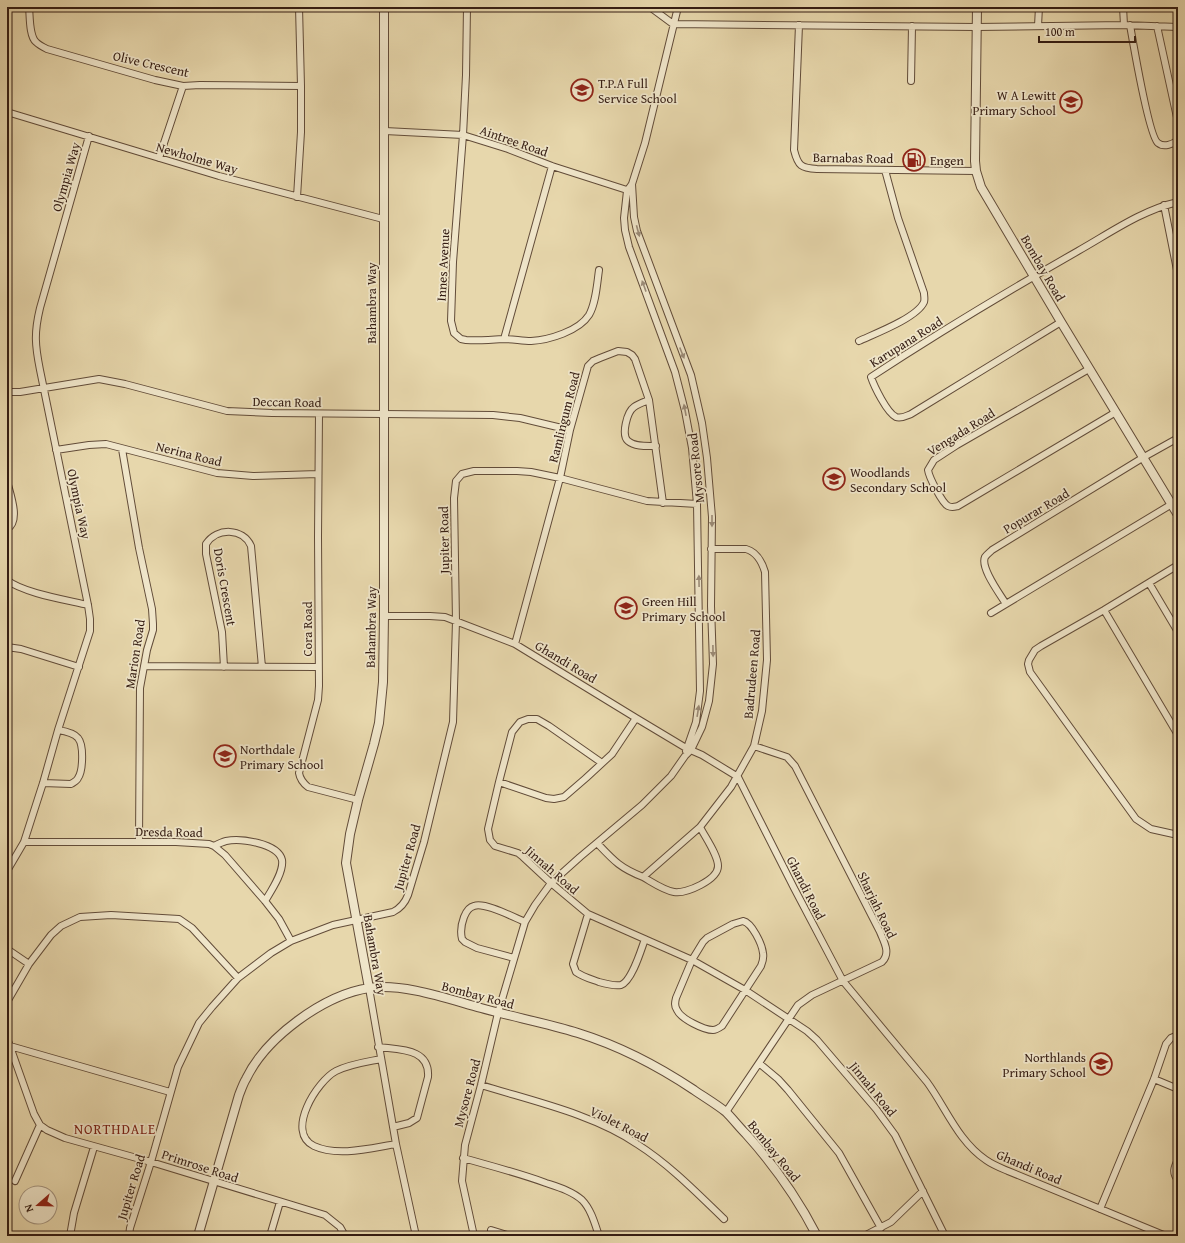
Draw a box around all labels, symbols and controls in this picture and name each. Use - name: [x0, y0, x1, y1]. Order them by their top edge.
- scale bar: [1039, 18, 1135, 44]
- text: 100 m: [1045, 23, 1075, 40]
- street label: Olive Crescent: [111, 46, 191, 82]
- place label: T.P.A Full Service School: [598, 74, 677, 108]
- school or university icon: T.P.A Full Service School: [569, 77, 595, 103]
- place label: W A Lewitt Primary School: [972, 86, 1056, 120]
- school or university icon: W A Lewitt Primary School: [1058, 89, 1084, 115]
- street label: Aintree Road: [477, 120, 551, 162]
- street label: Newholme Way: [154, 137, 241, 179]
- street label: Olympia Way: [47, 140, 85, 214]
- fuel station icon: Engen: [901, 147, 927, 173]
- street label: Barnabas Road: [813, 148, 893, 168]
- place label: Engen: [930, 151, 964, 170]
- one-way arrow: [635, 225, 641, 237]
- street label: Innes Avenue: [432, 228, 454, 302]
- street label: Bombay Road: [1016, 231, 1070, 305]
- street label: Bahambra Way: [362, 262, 381, 344]
- one-way arrow: [641, 280, 647, 292]
- street label: Karupana Road: [866, 312, 946, 372]
- one-way arrow: [679, 347, 685, 358]
- street label: Ramlingum Road: [544, 370, 584, 464]
- street label: Deccan Road: [252, 392, 322, 412]
- one-way arrow: [682, 404, 688, 416]
- street label: Vengada Road: [923, 404, 999, 460]
- street label: Mysore Road: [683, 432, 709, 504]
- street label: Nerina Road: [154, 437, 224, 471]
- place label: Woodlands Secondary School: [850, 463, 946, 497]
- school or university icon: Woodlands Secondary School: [821, 466, 847, 492]
- street label: Olympia Way: [62, 467, 96, 541]
- street label: Popurar Road: [999, 484, 1073, 538]
- street label: Jupiter Road: [434, 506, 454, 576]
- one-way arrow: [709, 515, 715, 528]
- street label: Doris Crescent: [209, 547, 241, 628]
- one-way arrow: [695, 575, 702, 587]
- street label: Bahambra Way: [361, 585, 381, 668]
- place label: Green Hill Primary School: [642, 592, 726, 626]
- school or university icon: Green Hill Primary School: [613, 595, 639, 621]
- street label: Cora Road: [298, 601, 317, 657]
- street label: Marion Road: [120, 618, 150, 690]
- street label: Badrudeen Road: [739, 629, 765, 719]
- street label: Ghandi Road: [532, 636, 601, 688]
- one-way arrow: [709, 645, 716, 657]
- one-way arrow: [695, 705, 701, 717]
- place label: Northdale Primary School: [240, 740, 324, 774]
- school or university icon: Northdale Primary School: [212, 743, 238, 769]
- street label: Dresda Road: [135, 822, 203, 842]
- street label: Jupiter Road: [388, 822, 426, 894]
- street label: Jinnah Road: [519, 840, 583, 899]
- street label: Ghandi Road: [782, 853, 830, 923]
- street label: Sharjah Road: [853, 868, 901, 942]
- street label: Bahambra Way: [359, 913, 392, 997]
- street label: Bombay Road: [440, 976, 516, 1014]
- place label: Northlands Primary School: [1002, 1048, 1086, 1082]
- school or university icon: Northlands Primary School: [1088, 1051, 1114, 1077]
- street label: Jinnah Road: [844, 1056, 901, 1121]
- street label: Mysore Road: [449, 1057, 485, 1129]
- street label: Violet Road: [587, 1101, 652, 1147]
- street label: Bombay Road: [743, 1116, 805, 1186]
- district label: NORTHDALE: [74, 1119, 156, 1139]
- street label: Primrose Road: [159, 1145, 241, 1187]
- street label: Ghandi Road: [994, 1145, 1065, 1189]
- street label: Jupiter Road: [111, 1152, 150, 1224]
- north arrow: [18, 1185, 58, 1225]
- text: N: [20, 1202, 37, 1215]

